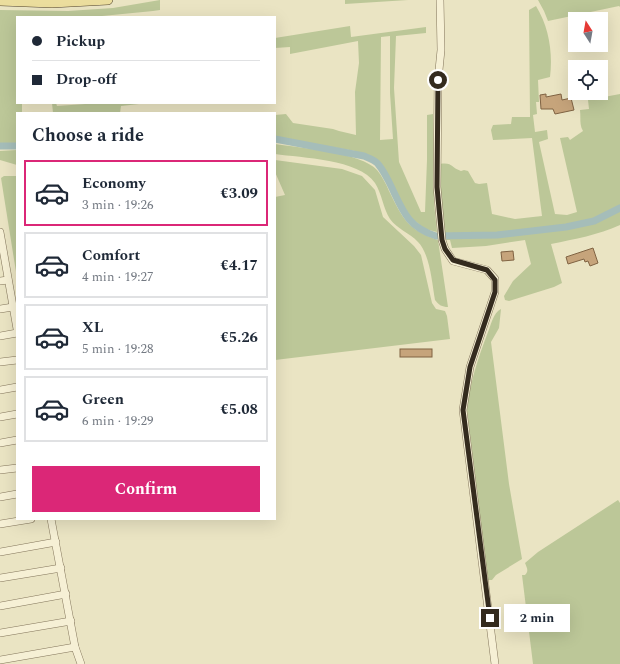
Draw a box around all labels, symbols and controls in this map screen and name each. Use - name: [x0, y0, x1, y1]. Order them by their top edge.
- north arrow: [568, 12, 608, 52]
- map controls: [568, 12, 608, 100]
- text: Pickup: [56, 30, 105, 53]
- button: locate: [568, 60, 608, 100]
- text: Drop-off: [56, 68, 117, 91]
- route start: [429, 71, 447, 89]
- text: Choose a ride: [32, 122, 144, 149]
- text: Economy: [82, 172, 146, 195]
- icon: car: [34, 175, 70, 211]
- text: €3.09: [220, 182, 258, 205]
- text: 3 min · 19:26: [82, 195, 154, 215]
- text: Comfort: [82, 244, 140, 267]
- icon: car: [34, 247, 70, 283]
- text: €4.17: [220, 254, 258, 277]
- text: 4 min · 19:27: [82, 267, 154, 287]
- text: XL: [82, 316, 103, 339]
- icon: car: [34, 319, 70, 355]
- text: €5.26: [220, 326, 258, 349]
- text: 5 min · 19:28: [82, 339, 154, 359]
- text: Green: [82, 388, 124, 411]
- icon: car: [34, 391, 70, 427]
- text: €5.08: [220, 398, 258, 421]
- text: 6 min · 19:29: [82, 411, 154, 431]
- button: Confirm: [32, 466, 260, 512]
- callout: 2 min: [504, 604, 570, 632]
- text: 2 min: [520, 608, 554, 628]
- route end: [481, 609, 499, 627]

